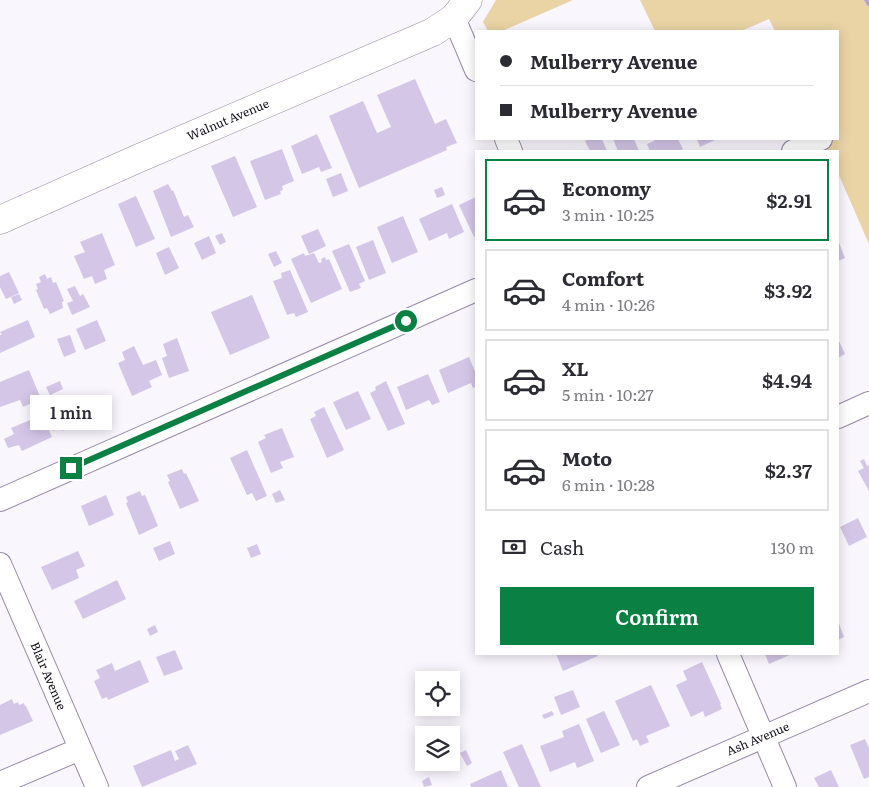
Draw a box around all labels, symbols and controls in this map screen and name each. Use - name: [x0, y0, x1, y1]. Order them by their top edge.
- text: Mulberry Avenue: [530, 47, 698, 75]
- street label: Walnut Avenue: [184, 94, 271, 144]
- text: Mulberry Avenue: [530, 96, 698, 124]
- text: Economy: [562, 174, 651, 202]
- icon: car: [502, 178, 547, 223]
- text: $2.91: [766, 186, 812, 214]
- text: 3 min · 10:25: [562, 202, 654, 226]
- text: Comfort: [562, 264, 644, 292]
- icon: car: [502, 268, 547, 313]
- text: $3.92: [764, 276, 812, 304]
- text: 4 min · 10:26: [562, 292, 655, 316]
- route start: [395, 310, 417, 332]
- text: XL: [562, 354, 589, 382]
- icon: car: [502, 358, 547, 403]
- text: $4.94: [762, 366, 812, 394]
- text: 5 min · 10:27: [562, 382, 654, 406]
- callout: 1 min: [30, 396, 112, 430]
- text: 1 min: [50, 400, 92, 424]
- text: Moto: [562, 444, 612, 472]
- icon: car: [502, 448, 547, 493]
- text: $2.37: [765, 456, 812, 484]
- route end: [60, 457, 82, 479]
- text: 6 min · 10:28: [562, 472, 655, 496]
- icon: cash: [500, 533, 528, 561]
- text: Cash: [540, 533, 584, 561]
- text: 130 m: [771, 535, 814, 559]
- button: Confirm: [500, 587, 814, 645]
- street label: Blair Avenue: [26, 639, 71, 713]
- map controls: [415, 671, 460, 771]
- button: locate: [415, 671, 460, 716]
- street label: Ash Avenue: [723, 717, 792, 759]
- button: layers: [415, 726, 460, 771]

